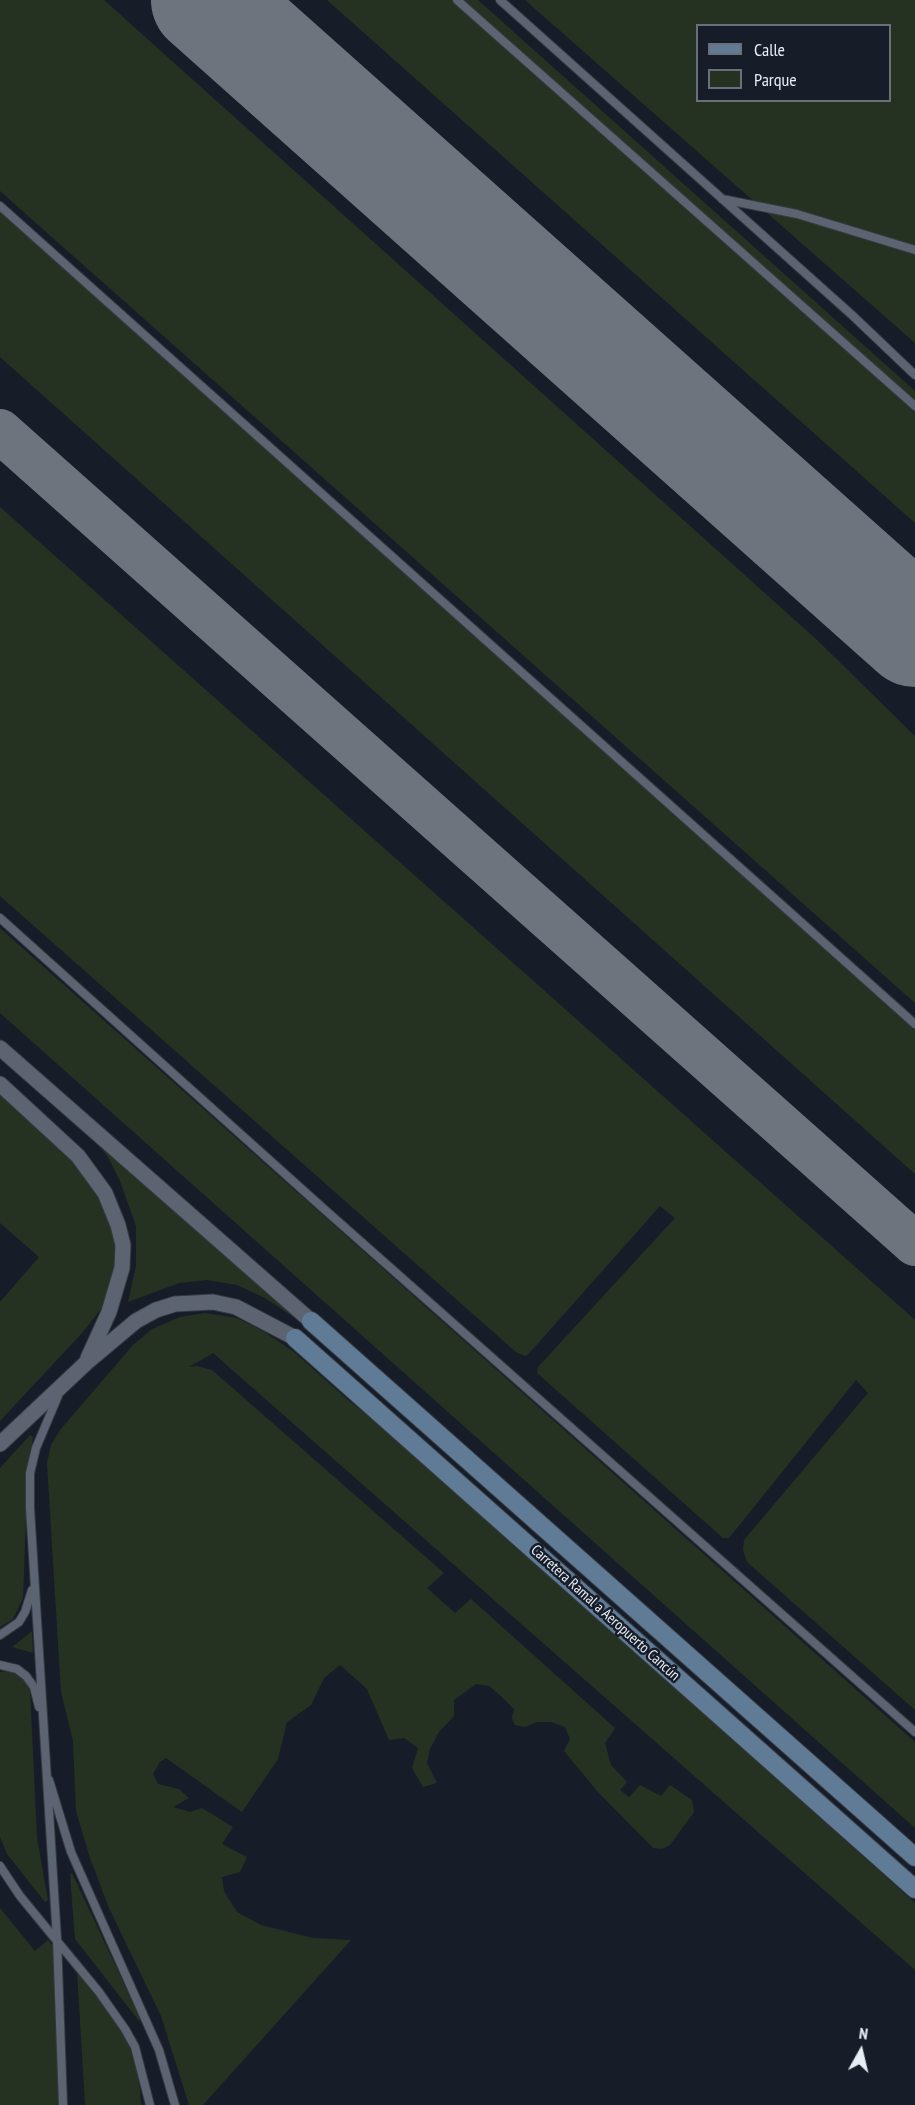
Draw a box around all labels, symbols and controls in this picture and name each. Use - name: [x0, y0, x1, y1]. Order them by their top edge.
- legend: [696, 24, 891, 102]
- text: Calle: [754, 38, 785, 61]
- text: Parque: [754, 68, 797, 91]
- street label: Carretera Ramal a Aeropuerto Cancún: [527, 1541, 683, 1685]
- north arrow: [831, 2021, 891, 2081]
- text: N: [858, 2023, 869, 2044]

